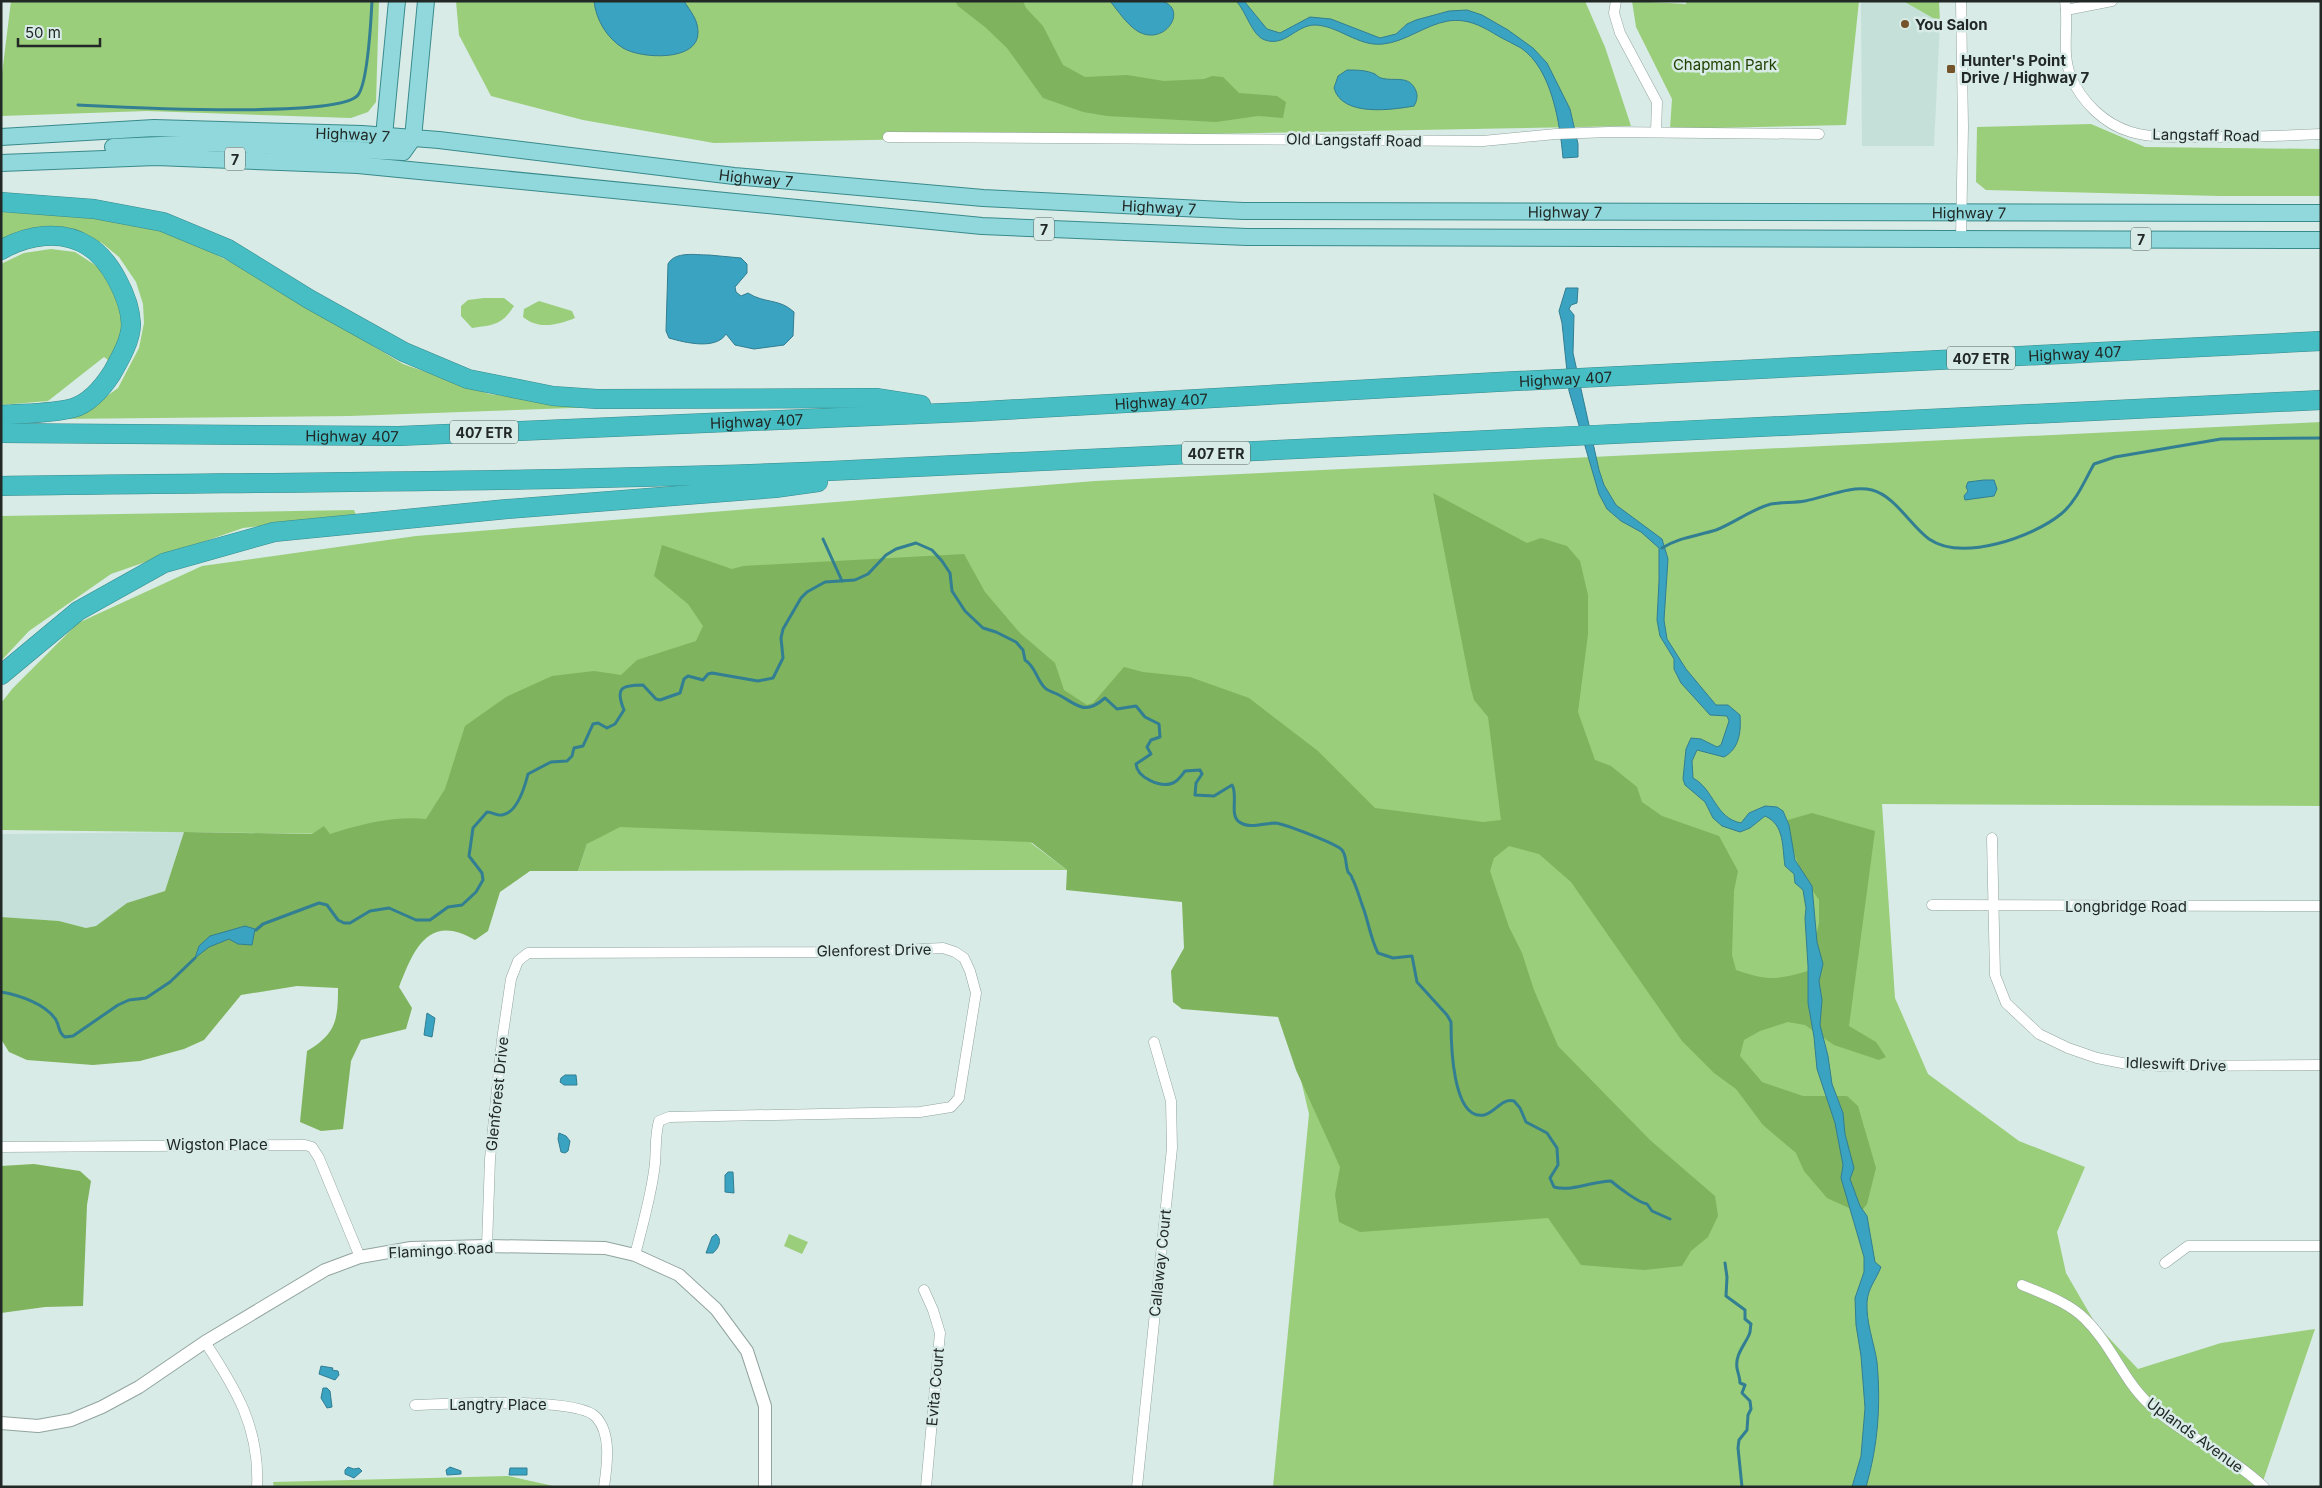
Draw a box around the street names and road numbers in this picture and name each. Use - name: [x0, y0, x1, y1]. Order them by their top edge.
- street label: Highway 7: [315, 123, 391, 146]
- street label: Langstaff Road: [2152, 125, 2260, 145]
- street label: Old Langstaff Road: [1286, 129, 1422, 151]
- road number: 7: [225, 148, 245, 170]
- street label: Highway 7: [718, 165, 794, 191]
- street label: Highway 7: [1121, 195, 1197, 218]
- street label: Highway 7: [1528, 202, 1602, 221]
- street label: Highway 7: [1932, 203, 2006, 222]
- road number: 7: [1034, 218, 1054, 240]
- road number: 7: [2131, 228, 2151, 250]
- street label: Highway 407: [2028, 341, 2122, 365]
- road number: 407 ETR: [1947, 346, 2015, 369]
- street label: Highway 407: [1518, 367, 1613, 390]
- street label: Highway 407: [1114, 389, 1208, 413]
- street label: Highway 407: [710, 409, 804, 432]
- road number: 407 ETR: [450, 421, 518, 444]
- street label: Highway 407: [305, 426, 399, 445]
- road number: 407 ETR: [1182, 442, 1250, 464]
- street label: Longbridge Road: [2065, 897, 2187, 916]
- street label: Glenforest Drive: [816, 939, 932, 961]
- street label: Glenforest Drive: [482, 1036, 512, 1152]
- street label: Idleswift Drive: [2125, 1053, 2227, 1075]
- street label: Wigston Place: [166, 1135, 268, 1154]
- street label: Callaway Court: [1145, 1208, 1175, 1318]
- street label: Flamingo Road: [388, 1238, 494, 1262]
- street label: Evita Court: [922, 1347, 948, 1427]
- street label: Uplands Avenue: [2143, 1393, 2247, 1477]
- street label: Langtry Place: [449, 1395, 547, 1414]

